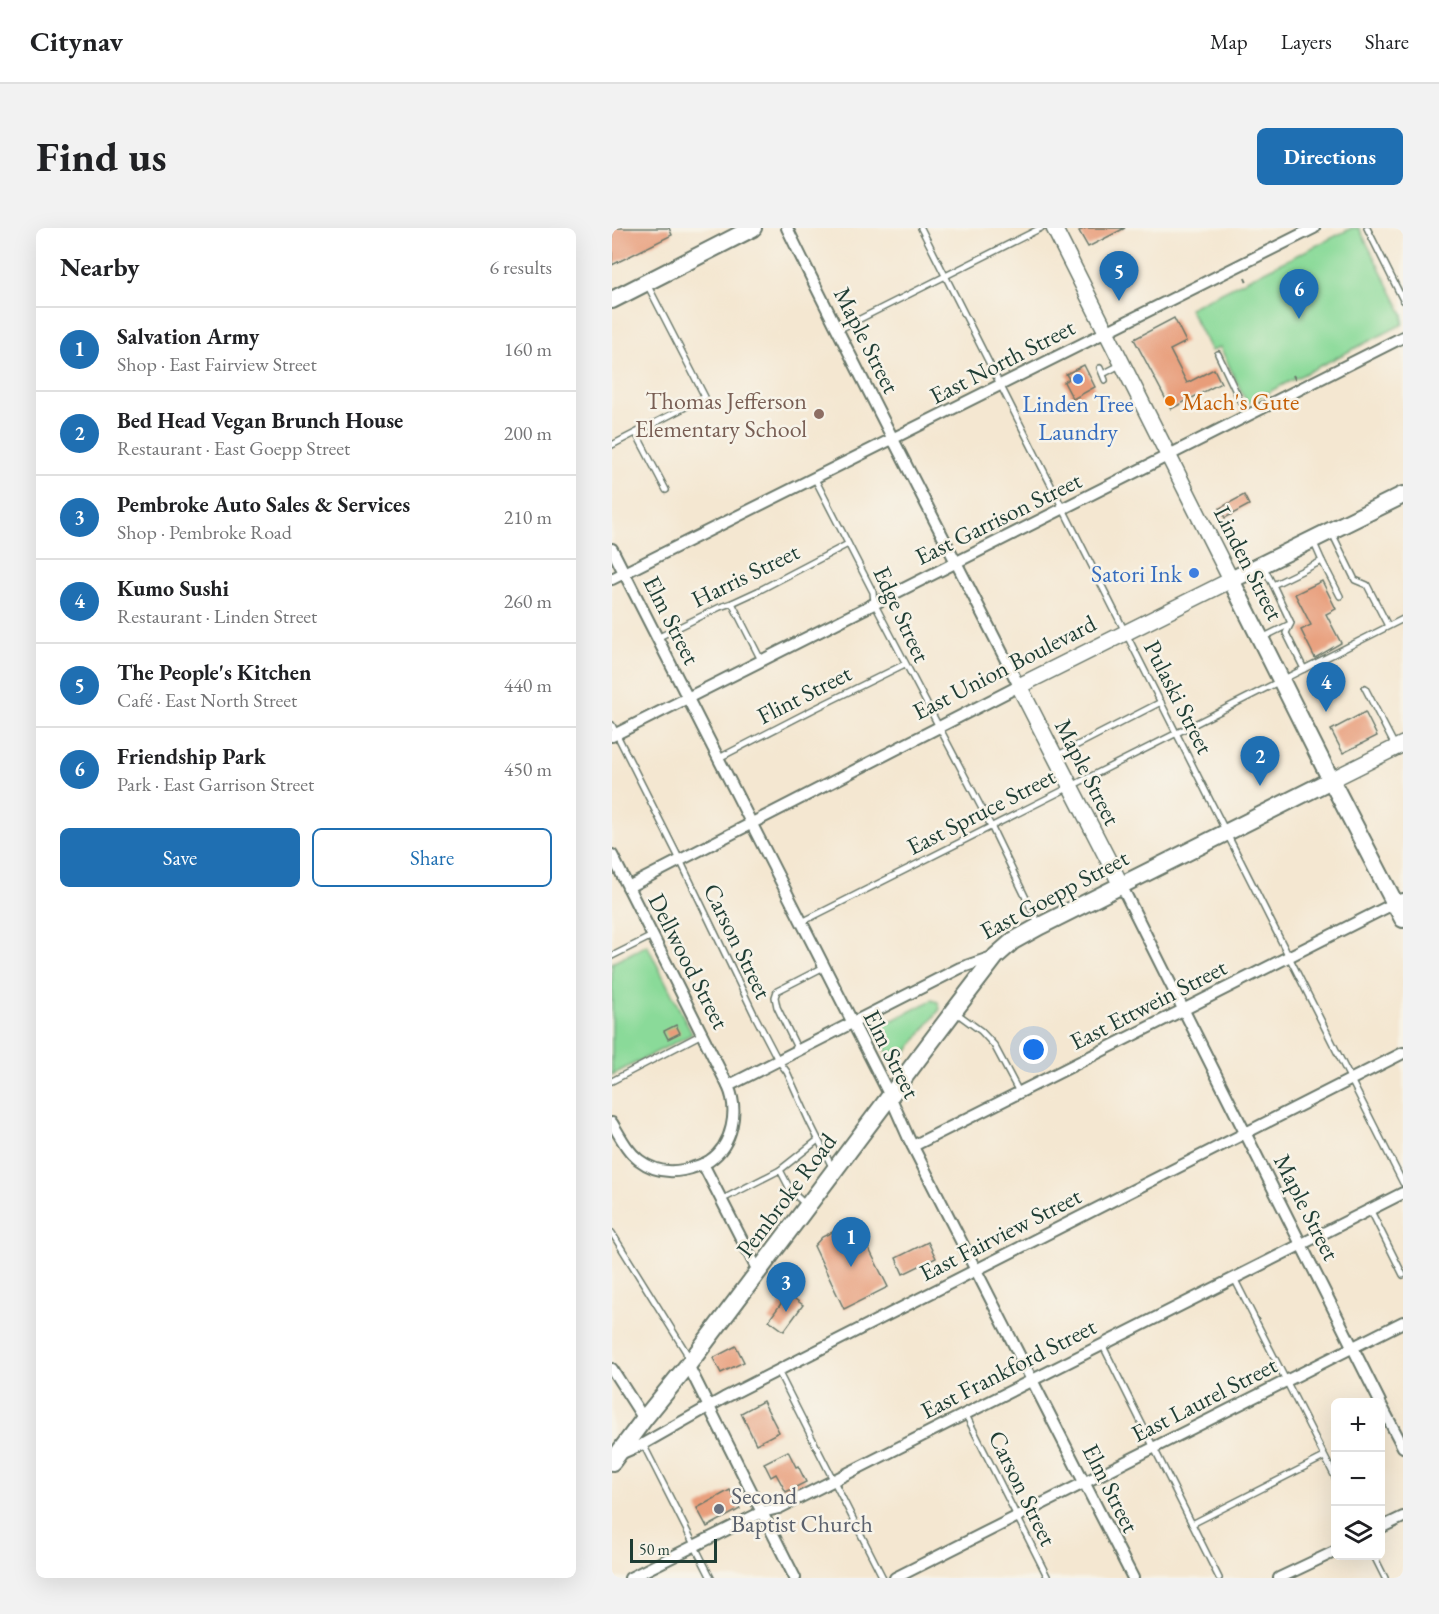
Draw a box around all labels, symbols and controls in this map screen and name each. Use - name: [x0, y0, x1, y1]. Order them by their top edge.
- text: Citynav: [30, 23, 123, 59]
- text: Map: [1210, 28, 1248, 55]
- text: Layers: [1281, 28, 1332, 55]
- text: Share: [1365, 28, 1409, 55]
- button: Directions: [1257, 128, 1403, 185]
- text: Find us: [36, 129, 167, 184]
- text: Nearby: [60, 250, 140, 284]
- pin: 5: [1100, 251, 1138, 301]
- text: 6 results: [489, 254, 552, 280]
- pin: 6: [1280, 270, 1318, 319]
- street label: Maple Street: [827, 282, 907, 399]
- street label: East North Street: [924, 311, 1080, 411]
- text: Salvation Army: [117, 322, 259, 351]
- text: 1: [74, 336, 85, 362]
- text: 160 m: [504, 336, 552, 362]
- text: Shop · East Fairview Street: [117, 351, 317, 377]
- marker: Linden Tree Laundry: [1071, 372, 1085, 386]
- place label: Thomas Jefferson Elementary School: [635, 385, 807, 444]
- place label: Mach's Gute: [1182, 386, 1299, 417]
- place label: Linden Tree Laundry: [1022, 388, 1134, 447]
- marker: Mach's Gute: [1163, 394, 1177, 408]
- text: Bed Head Vegan Brunch House: [117, 406, 403, 435]
- marker: Thomas Jefferson Elementary School: [812, 407, 826, 421]
- text: 2: [74, 420, 85, 446]
- text: 200 m: [504, 420, 552, 446]
- text: Restaurant · East Goepp Street: [117, 435, 350, 461]
- street label: East Garrison Street: [910, 464, 1087, 572]
- text: Pembroke Auto Sales & Services: [117, 490, 410, 519]
- street label: Linden Street: [1207, 501, 1291, 626]
- text: 3: [74, 504, 85, 530]
- text: 210 m: [504, 504, 552, 530]
- text: Shop · Pembroke Road: [117, 519, 292, 545]
- street label: Harris Street: [686, 535, 804, 614]
- place label: Satori Ink: [1091, 558, 1183, 589]
- street label: Edge Street: [866, 561, 938, 667]
- marker: Satori Ink: [1187, 566, 1201, 580]
- street label: Elm Street: [637, 570, 708, 670]
- text: Kumo Sushi: [117, 574, 229, 603]
- text: 4: [74, 588, 85, 614]
- text: 260 m: [504, 588, 552, 614]
- text: Restaurant · Linden Street: [117, 603, 317, 629]
- street label: East Union Boulevard: [907, 607, 1102, 727]
- street label: Pulaski Street: [1137, 635, 1221, 760]
- street label: Flint Street: [752, 657, 857, 731]
- text: The People's Kitchen: [117, 658, 311, 687]
- pin: 4: [1306, 662, 1346, 712]
- text: 5: [74, 672, 85, 698]
- text: 440 m: [504, 672, 552, 698]
- text: Café · East North Street: [117, 687, 297, 713]
- street label: Maple Street: [1048, 714, 1128, 831]
- pin: 2: [1240, 736, 1280, 786]
- text: Friendship Park: [117, 742, 266, 771]
- text: 6: [74, 756, 85, 782]
- text: 450 m: [504, 756, 552, 782]
- street label: East Spruce Street: [901, 760, 1061, 862]
- text: Park · East Garrison Street: [117, 771, 314, 797]
- button: Save: [60, 828, 300, 887]
- button: Share: [312, 828, 552, 887]
- street label: East Goepp Street: [974, 842, 1134, 946]
- street label: Carson Street: [697, 878, 779, 1004]
- street label: Dellwood Street: [642, 888, 737, 1034]
- street label: East Ettwein Street: [1064, 951, 1232, 1057]
- street label: Elm Street: [857, 1004, 928, 1104]
- your location: [1019, 1035, 1048, 1064]
- street label: Pembroke Road: [729, 1126, 843, 1263]
- street label: Maple Street: [1267, 1149, 1347, 1266]
- street label: East Fairview Street: [914, 1180, 1086, 1288]
- pin: 1: [832, 1218, 870, 1267]
- pin: 3: [766, 1262, 806, 1312]
- street label: East Frankford Street: [915, 1310, 1101, 1426]
- street label: East Laurel Street: [1126, 1349, 1283, 1449]
- map controls: [1331, 1398, 1385, 1560]
- button: +: [1331, 1398, 1385, 1452]
- street label: Carson Street: [982, 1425, 1064, 1551]
- street label: Elm Street: [1076, 1438, 1147, 1538]
- button: −: [1331, 1452, 1385, 1506]
- place label: Second Baptist Church: [731, 1480, 873, 1539]
- marker: Second Baptist Church: [712, 1502, 726, 1516]
- button: layers: [1331, 1506, 1385, 1560]
- scale bar: [630, 1536, 717, 1564]
- text: 50 m: [639, 1539, 670, 1560]

